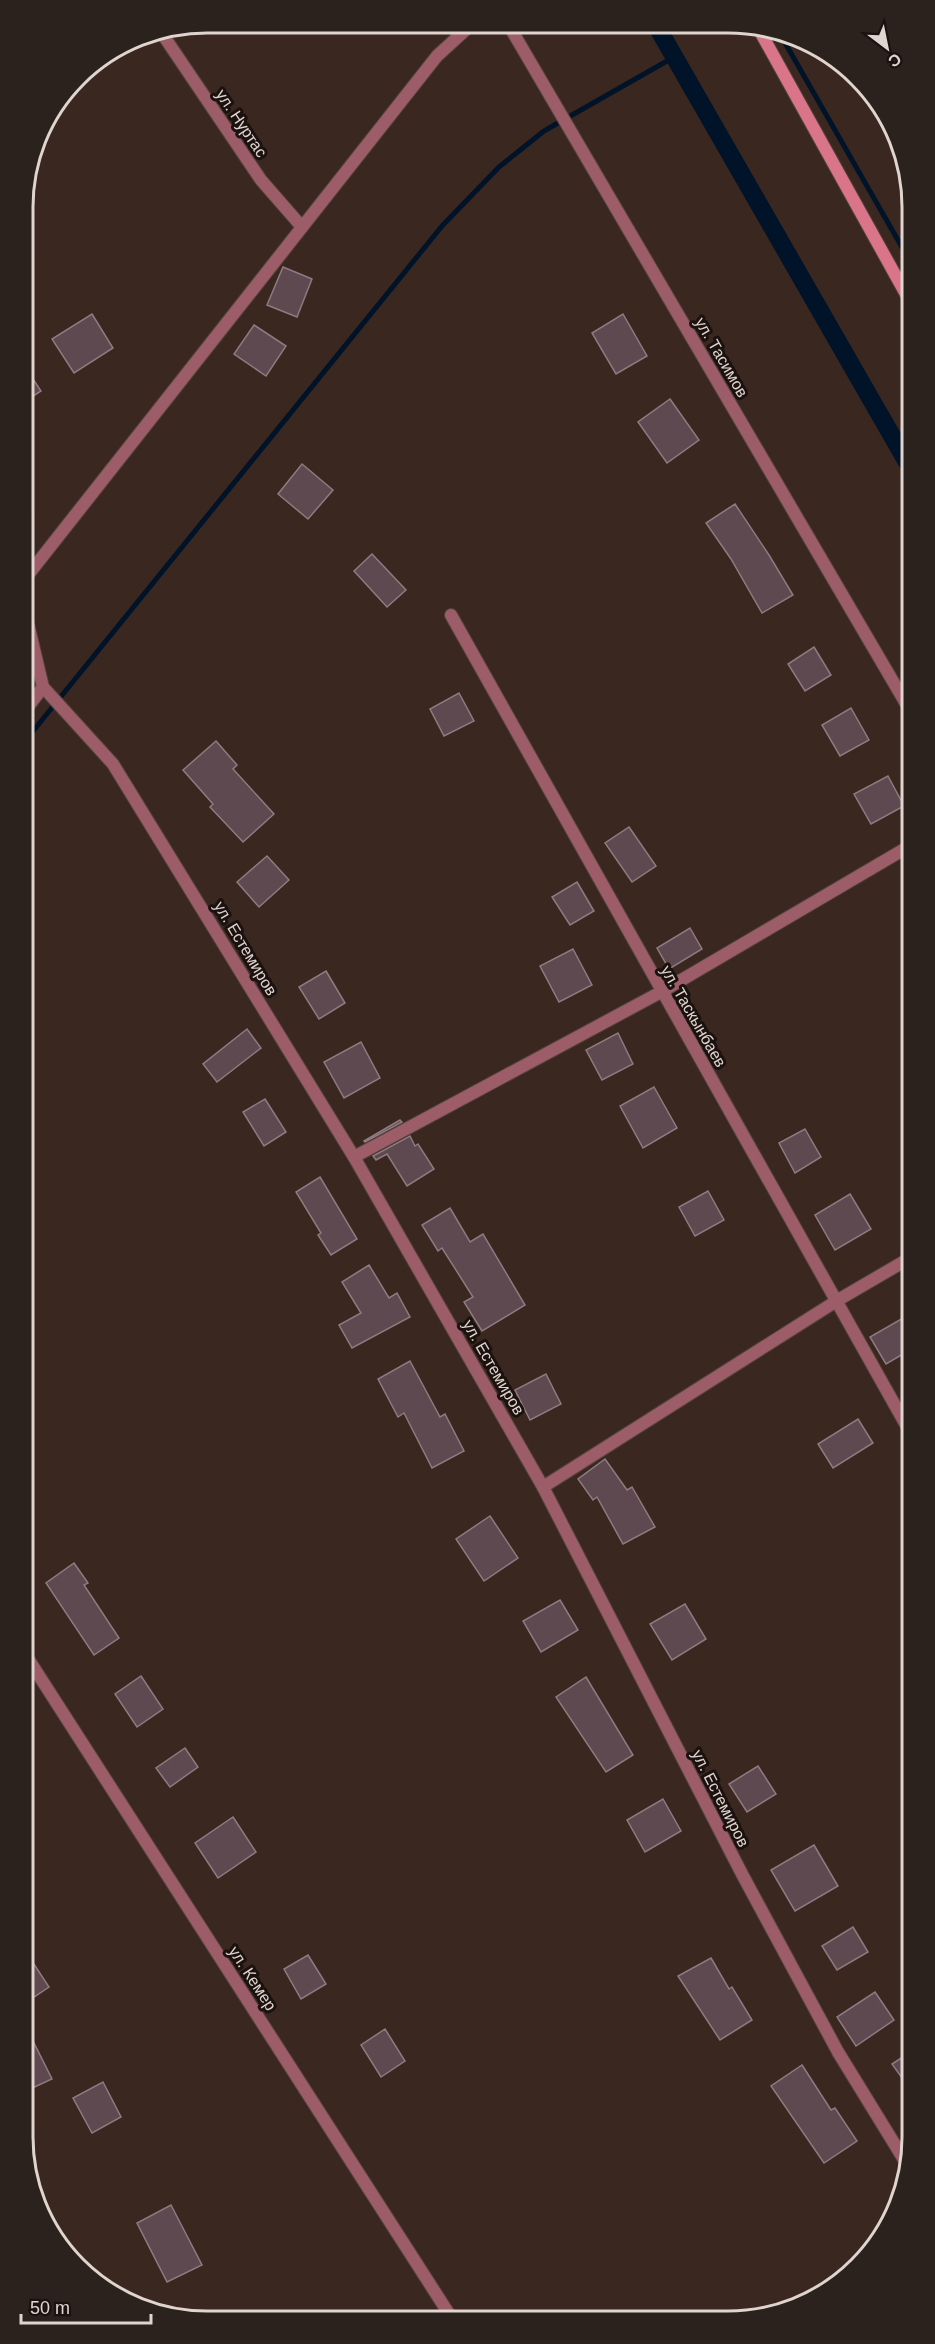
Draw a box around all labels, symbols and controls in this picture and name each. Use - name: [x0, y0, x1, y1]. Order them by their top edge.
- north arrow: [857, 18, 917, 78]
- text: С: [885, 50, 904, 71]
- street label: ул. Нуртас: [213, 86, 270, 160]
- street label: ул. Тасимов: [692, 314, 751, 400]
- street label: ул. Естемиров: [211, 898, 280, 998]
- street label: ул. Таскынбаев: [658, 963, 729, 1070]
- street label: ул. Естемиров: [460, 1317, 528, 1418]
- street label: ул. Естемиров: [689, 1747, 752, 1850]
- street label: ул. Кемер: [226, 1943, 280, 2014]
- scale bar: [21, 2287, 152, 2325]
- text: 50 m: [30, 2298, 70, 2318]

